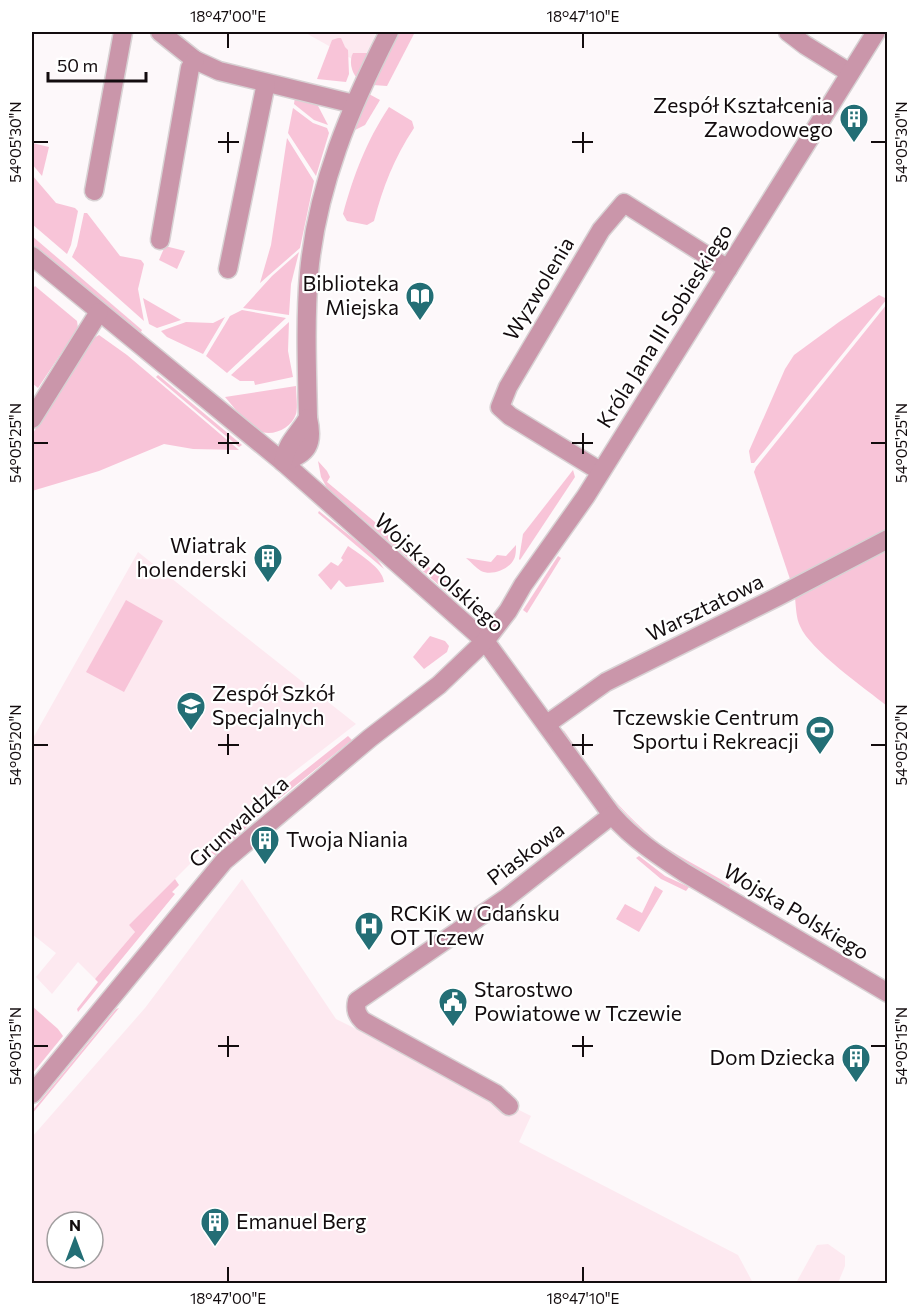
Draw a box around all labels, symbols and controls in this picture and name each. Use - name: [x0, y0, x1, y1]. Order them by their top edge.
- text: 18°47'00"E: [190, 7, 266, 25]
- text: 18°47'10"E: [547, 7, 620, 25]
- scale bar: [48, 45, 146, 83]
- text: 50 m: [57, 54, 98, 76]
- place label: Zespół Kształcenia Zawodowego: [653, 92, 833, 141]
- text: 54°05'30"N: [6, 101, 24, 183]
- text: 54°05'30"N: [892, 101, 910, 183]
- building icon: Zespół Kształcenia Zawodowego: [838, 102, 870, 144]
- street label: Króla Jana III Sobieskiego: [591, 219, 737, 432]
- street label: Wyzwolenia: [497, 232, 578, 344]
- place label: Biblioteka Miejska: [303, 270, 399, 319]
- library icon: Biblioteka Miejska: [404, 280, 436, 322]
- text: 54°05'25"N: [6, 403, 24, 483]
- text: 54°05'25"N: [892, 403, 910, 483]
- street label: Wojska Polskiego: [370, 507, 510, 637]
- place label: Wiatrak holenderski: [136, 532, 247, 581]
- building icon: Wiatrak holenderski: [252, 542, 284, 584]
- street label: Warsztatowa: [642, 568, 767, 646]
- place label: Zespół Szkół Specjalnych: [212, 680, 335, 729]
- school or university icon: Zespół Szkół Specjalnych: [175, 690, 207, 732]
- text: 54°05'20"N: [6, 704, 24, 786]
- place label: Tczewskie Centrum Sportu i Rekreacji: [613, 704, 799, 753]
- text: 54°05'20"N: [892, 704, 910, 786]
- sports icon: Tczewskie Centrum Sportu i Rekreacji: [804, 714, 836, 756]
- street label: Grunwaldzka: [183, 770, 293, 872]
- street label: Piaskowa: [482, 816, 568, 890]
- building icon: Twoja Niania: [249, 824, 281, 866]
- place label: Twoja Niania: [286, 826, 408, 851]
- street label: Wojska Polskiego: [719, 857, 874, 964]
- place label: RCKiK w Gdańsku OT Tczew: [390, 900, 560, 949]
- hospital icon: RCKiK w Gdańsku OT Tczew: [353, 910, 385, 952]
- place label: Starostwo Powiatowe w Tczewie: [474, 976, 682, 1025]
- public building icon: Starostwo Powiatowe w Tczewie: [437, 986, 469, 1028]
- text: 54°05'15"N: [6, 1007, 24, 1085]
- text: 54°05'15"N: [892, 1007, 910, 1085]
- building icon: Dom Dziecka: [840, 1042, 872, 1084]
- place label: Dom Dziecka: [710, 1044, 835, 1069]
- building icon: Emanuel Berg: [199, 1206, 231, 1248]
- place label: Emanuel Berg: [236, 1208, 366, 1233]
- north arrow: [45, 1210, 105, 1270]
- text: N: [69, 1215, 81, 1234]
- text: 18°47'00"E: [190, 1289, 266, 1307]
- text: 18°47'10"E: [547, 1289, 620, 1307]

